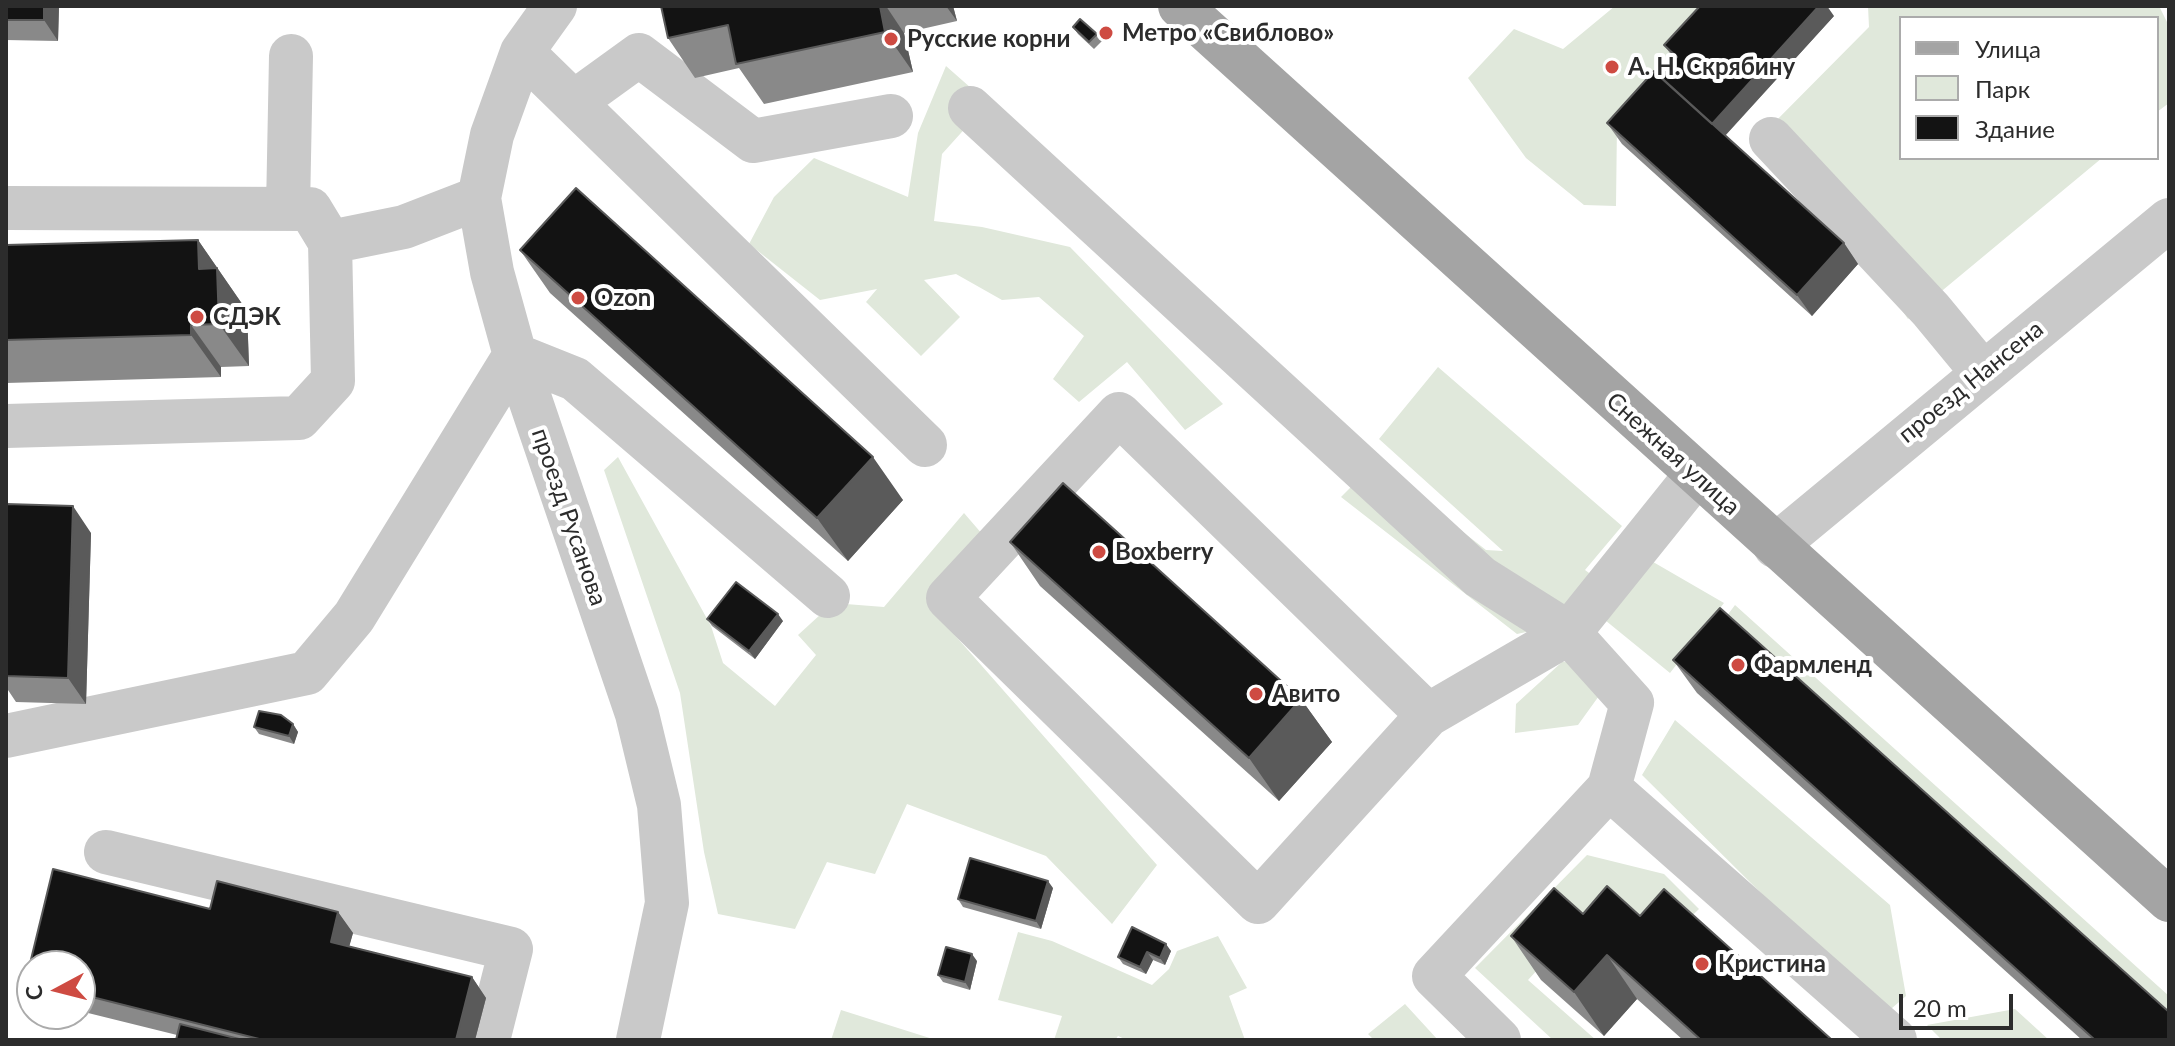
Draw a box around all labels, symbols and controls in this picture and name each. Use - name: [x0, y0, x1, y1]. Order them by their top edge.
- legend: [1899, 16, 2159, 160]
- place label: Метро «Свиблово»: [1122, 19, 1334, 47]
- marker: Метро «Свиблово»: [1097, 24, 1115, 42]
- place label: Русские корни: [907, 25, 1070, 53]
- marker: Русские корни: [882, 30, 900, 48]
- text: Улица: [1975, 34, 2041, 63]
- place label: А. Н. Скрябину: [1628, 53, 1795, 81]
- marker: А. Н. Скрябину: [1603, 58, 1621, 76]
- text: Парк: [1975, 74, 2030, 103]
- text: Здание: [1975, 114, 2055, 143]
- place label: Ozon: [594, 284, 651, 312]
- marker: Ozon: [569, 289, 587, 307]
- place label: СДЭК: [213, 303, 281, 331]
- marker: СДЭК: [188, 308, 206, 326]
- street label: проезд Нансена: [1893, 315, 2049, 449]
- street label: Снежная улица: [1600, 386, 1746, 522]
- street label: проезд Русанова: [525, 425, 613, 609]
- place label: Boxberry: [1115, 538, 1213, 566]
- marker: Boxberry: [1090, 543, 1108, 561]
- place label: Фармленд: [1754, 651, 1872, 679]
- marker: Фармленд: [1729, 656, 1747, 674]
- place label: Авито: [1272, 680, 1340, 708]
- marker: Авито: [1247, 685, 1265, 703]
- north arrow: [16, 950, 96, 1030]
- place label: Кристина: [1718, 950, 1826, 978]
- marker: Кристина: [1693, 955, 1711, 973]
- scale bar: [1903, 978, 2017, 1028]
- text: С: [19, 984, 48, 1002]
- text: 20 m: [1913, 993, 1967, 1022]

